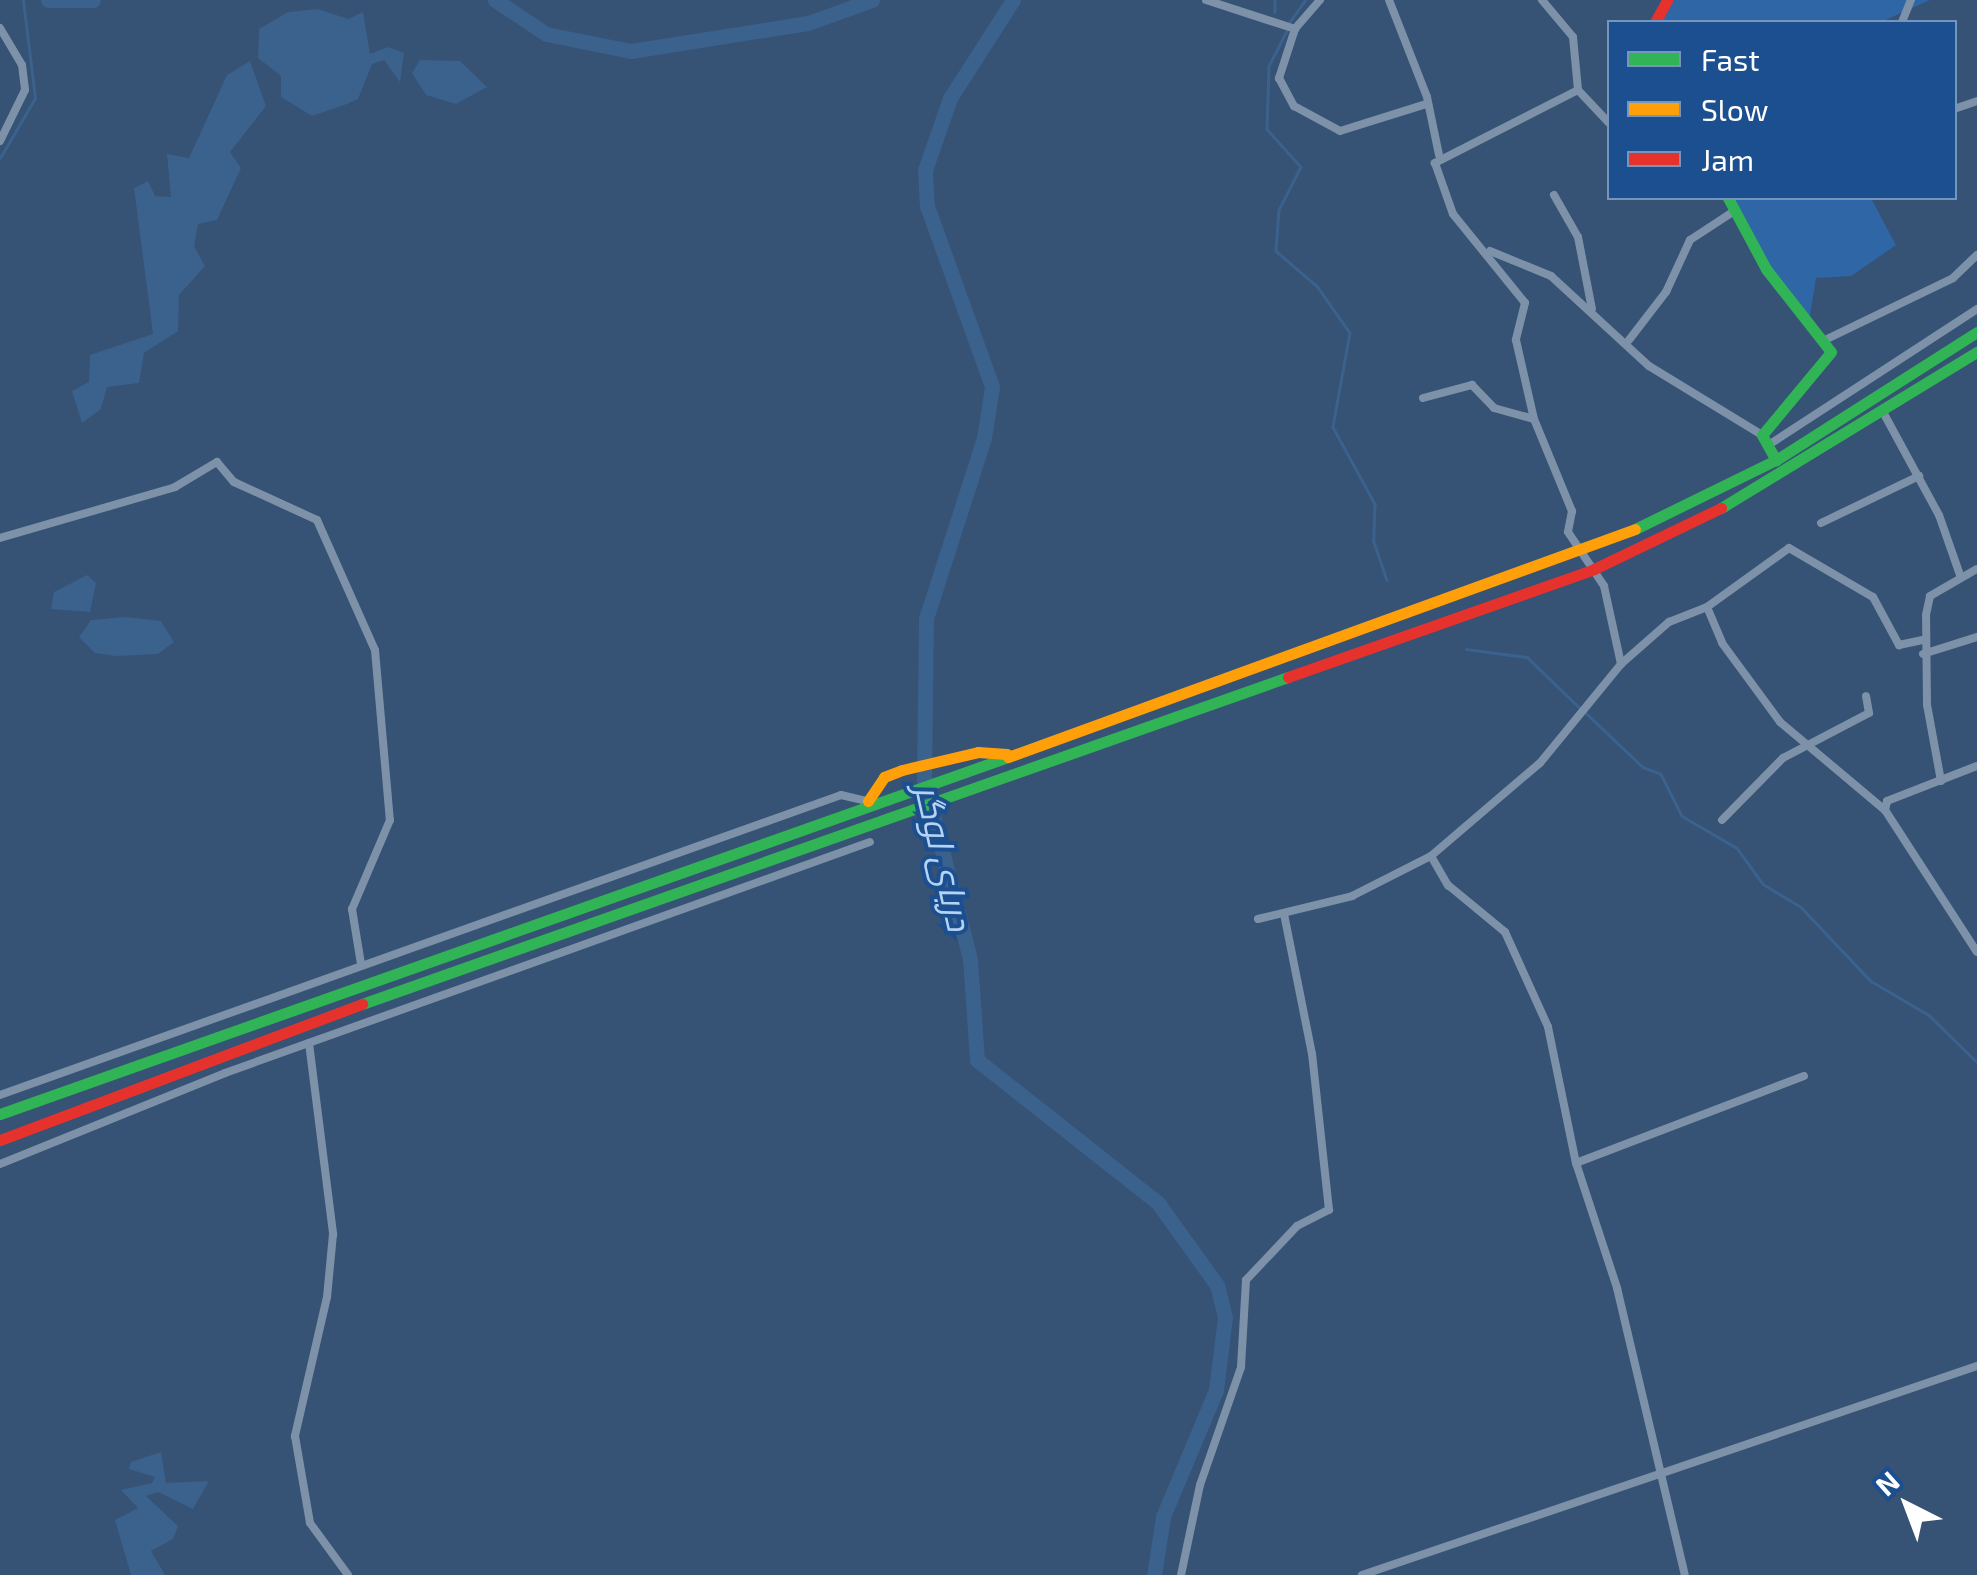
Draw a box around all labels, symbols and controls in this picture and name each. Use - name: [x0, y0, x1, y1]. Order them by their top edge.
- legend: [1607, 20, 1957, 200]
- text: Fast: [1701, 41, 1760, 77]
- text: Slow: [1701, 91, 1768, 127]
- text: Jam: [1701, 141, 1754, 177]
- water label: دریای لوگر: [908, 780, 982, 934]
- north arrow: [1857, 1455, 1957, 1555]
- text: N: [1868, 1463, 1906, 1502]

